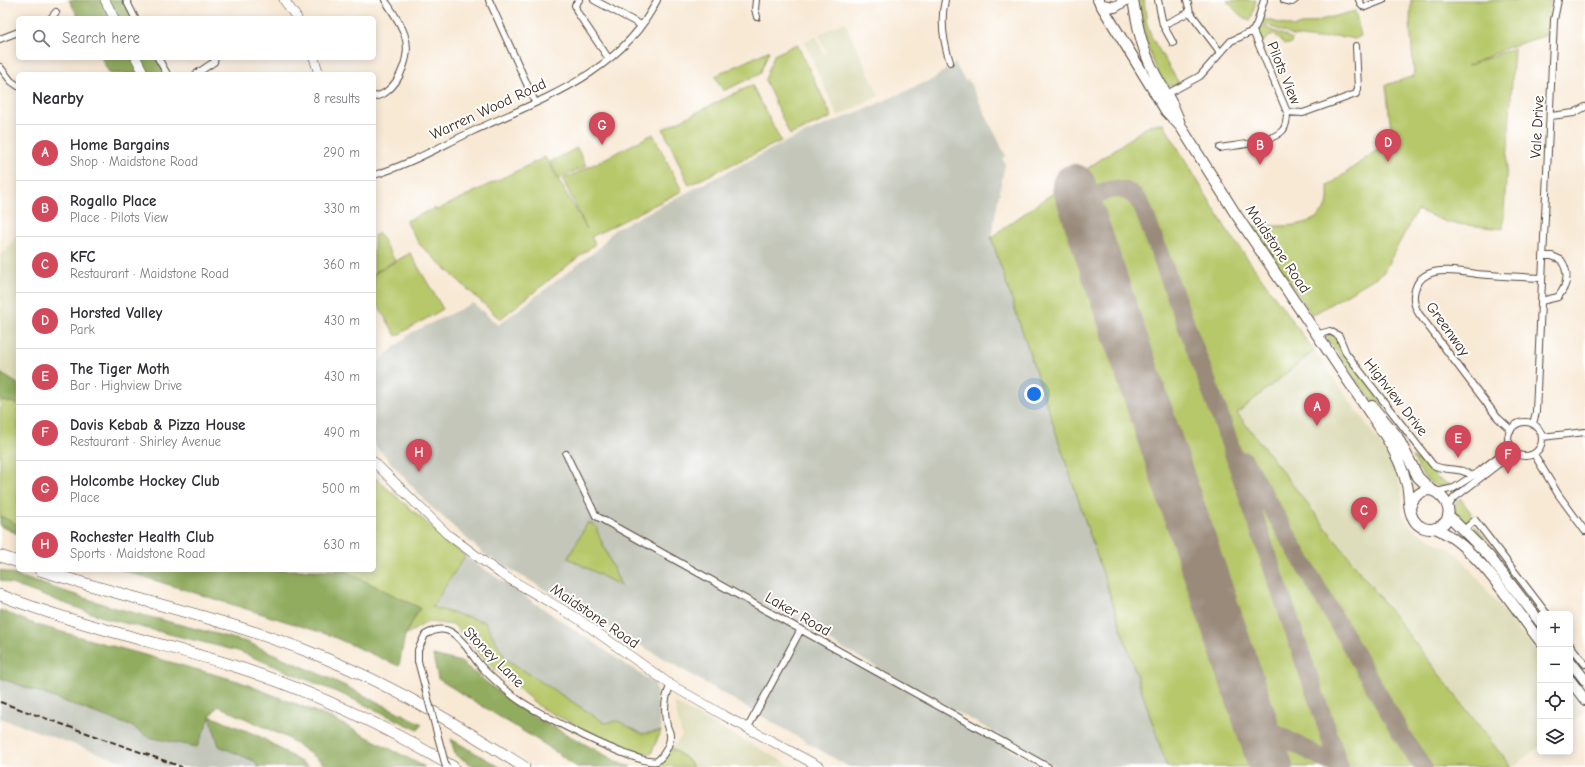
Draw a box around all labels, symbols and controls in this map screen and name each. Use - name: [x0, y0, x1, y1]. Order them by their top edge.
- search box: [16, 16, 376, 60]
- icon: search: [30, 27, 52, 49]
- text: Search here: [62, 29, 140, 47]
- street label: Pilots View: [1263, 39, 1305, 107]
- street label: Warren Wood Road: [427, 74, 549, 144]
- text: Nearby: [32, 89, 83, 108]
- text: 8 results: [314, 91, 360, 106]
- street label: Vale Drive: [1526, 95, 1548, 159]
- pin: G: [589, 112, 615, 145]
- pin: D: [1375, 129, 1401, 162]
- pin: B: [1247, 132, 1273, 165]
- text: Home Bargains: [70, 136, 170, 154]
- text: A: [41, 145, 49, 160]
- text: 290 m: [323, 145, 360, 160]
- text: Shop · Maidstone Road: [70, 154, 198, 169]
- text: Rogallo Place: [70, 192, 156, 210]
- text: B: [41, 201, 49, 216]
- text: 330 m: [324, 201, 360, 216]
- street label: Maidstone Road: [1242, 201, 1314, 297]
- text: Place · Pilots View: [70, 210, 168, 225]
- text: KFC: [70, 248, 96, 266]
- text: C: [41, 257, 49, 272]
- text: 360 m: [323, 257, 360, 272]
- text: Restaurant · Maidstone Road: [70, 266, 229, 281]
- street label: Greenway: [1422, 298, 1474, 360]
- text: Horsted Valley: [70, 304, 162, 322]
- text: D: [41, 313, 49, 328]
- text: 430 m: [324, 313, 360, 328]
- text: Park: [70, 322, 95, 337]
- street label: Highview Drive: [1360, 355, 1432, 440]
- text: The Tiger Moth: [70, 360, 170, 378]
- text: E: [41, 369, 49, 384]
- text: 430 m: [324, 369, 360, 384]
- text: Bar · Highview Drive: [70, 378, 182, 393]
- your location: [1024, 384, 1044, 404]
- pin: A: [1304, 393, 1330, 426]
- text: Davis Kebab & Pizza House: [70, 416, 245, 434]
- text: F: [41, 425, 49, 440]
- text: 490 m: [324, 425, 360, 440]
- pin: E: [1445, 425, 1471, 458]
- text: Restaurant · Shirley Avenue: [70, 434, 221, 449]
- pin: H: [406, 439, 432, 472]
- pin: F: [1495, 441, 1521, 474]
- text: Holcombe Hockey Club: [70, 472, 220, 490]
- text: G: [40, 481, 50, 496]
- text: 500 m: [322, 481, 360, 496]
- text: Place: [70, 490, 100, 505]
- pin: C: [1351, 497, 1377, 530]
- text: Rochester Health Club: [70, 528, 214, 546]
- text: H: [40, 537, 50, 552]
- text: 630 m: [323, 537, 360, 552]
- text: Sports · Maidstone Road: [70, 546, 205, 561]
- street label: Maidstone Road: [547, 580, 643, 652]
- street label: Laker Road: [762, 588, 834, 640]
- map controls: [1537, 611, 1573, 755]
- button: +: [1537, 611, 1573, 647]
- street label: Stoney Lane: [460, 623, 528, 691]
- button: −: [1537, 647, 1573, 683]
- button: locate: [1537, 683, 1573, 719]
- button: layers: [1537, 719, 1573, 755]

